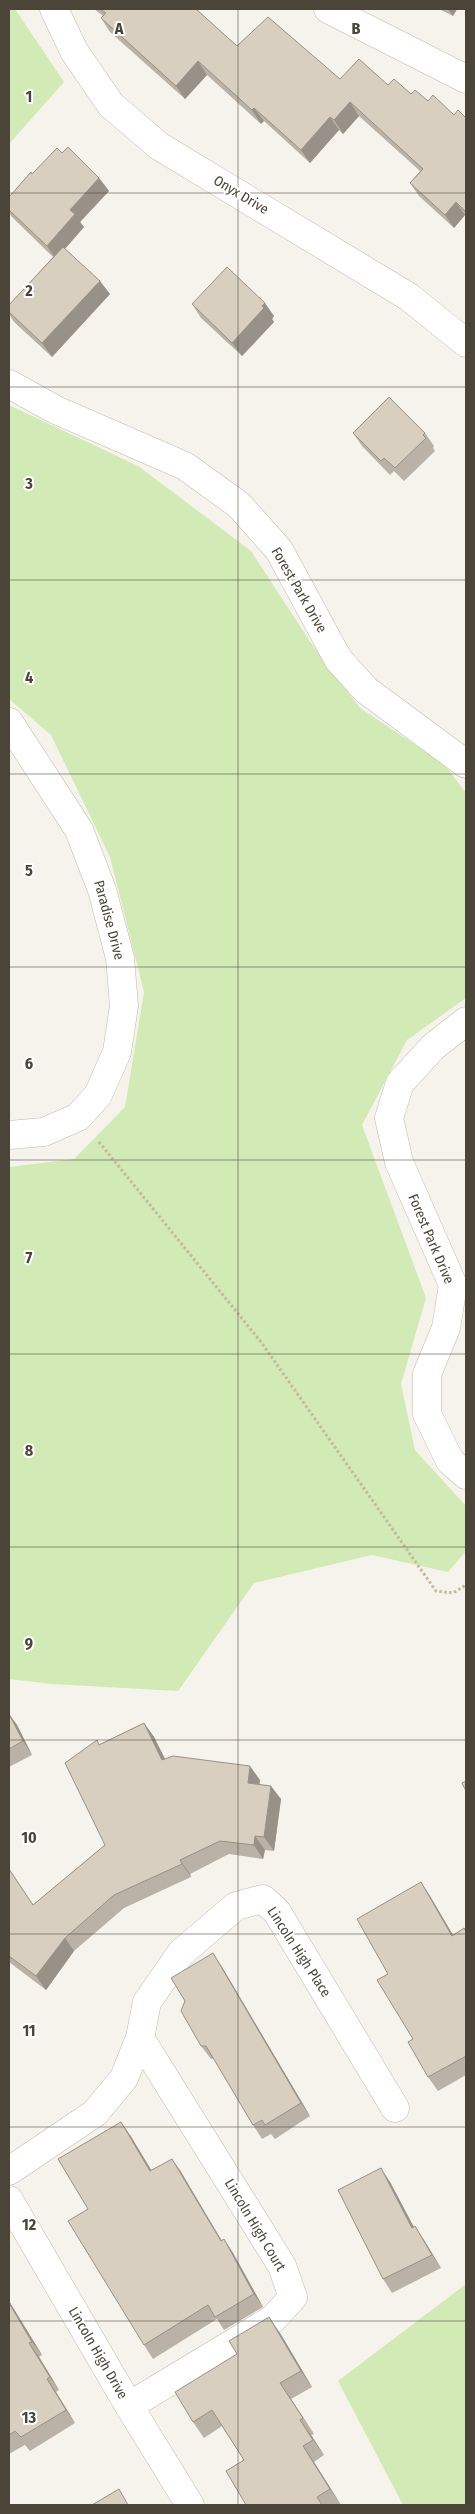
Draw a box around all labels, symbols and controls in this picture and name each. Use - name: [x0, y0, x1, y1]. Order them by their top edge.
- text: A: [114, 19, 124, 38]
- text: B: [352, 19, 361, 38]
- text: 1: [26, 87, 32, 106]
- street label: Onyx Drive: [210, 172, 272, 218]
- text: 2: [24, 281, 33, 300]
- text: 3: [24, 474, 33, 493]
- street label: Forest Park Drive: [268, 544, 330, 636]
- text: 4: [25, 668, 33, 687]
- text: 5: [25, 861, 33, 880]
- street label: Paradise Drive: [90, 878, 128, 962]
- text: 6: [25, 1054, 33, 1073]
- street label: Forest Park Drive: [404, 1191, 458, 1287]
- text: 7: [26, 1248, 33, 1267]
- text: 8: [25, 1441, 34, 1460]
- text: 9: [25, 1634, 33, 1653]
- text: 10: [21, 1828, 37, 1847]
- street label: Lincoln High Place: [264, 1904, 335, 2000]
- text: 11: [22, 2021, 36, 2040]
- street label: Lincoln High Court: [221, 2176, 289, 2275]
- text: 12: [22, 2215, 37, 2234]
- street label: Lincoln High Drive: [65, 2304, 131, 2402]
- text: 13: [22, 2408, 37, 2427]

